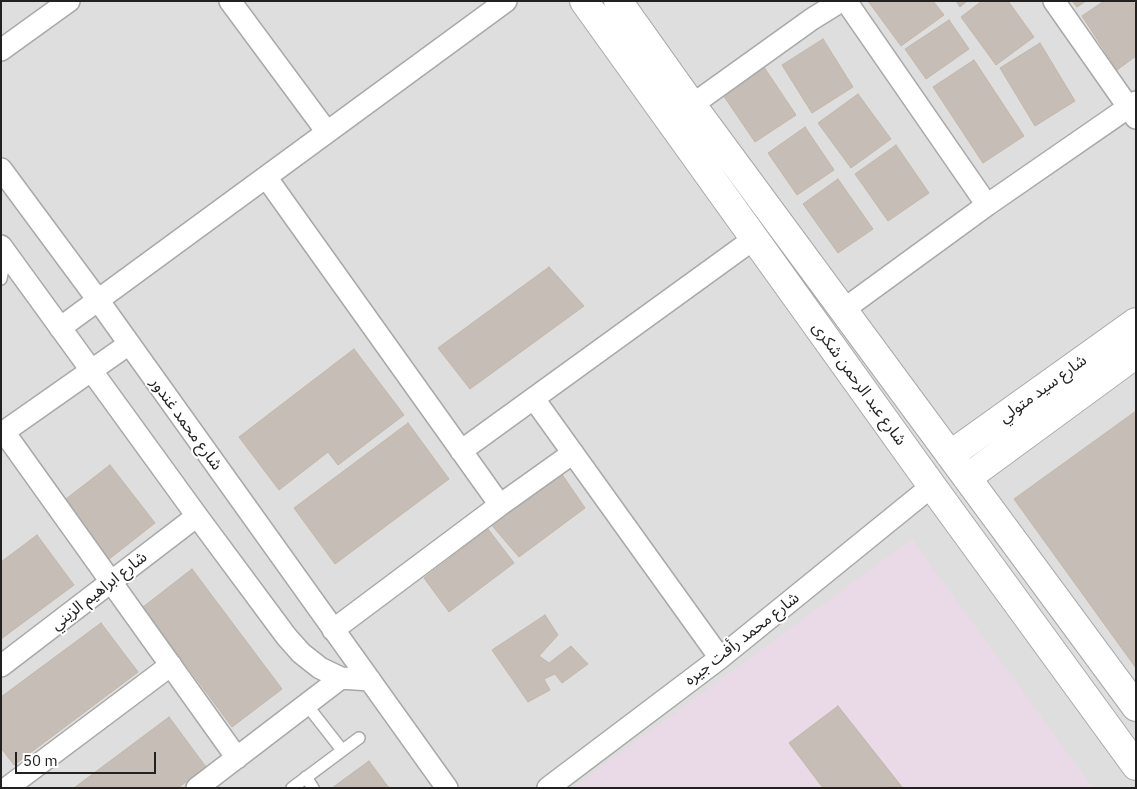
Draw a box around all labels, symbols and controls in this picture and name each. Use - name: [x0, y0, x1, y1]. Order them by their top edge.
- street label: شارع عبد الرحمن شكرى: [808, 319, 910, 449]
- street label: شارع سيد متولي: [995, 351, 1091, 427]
- street label: شارع محمد غندور: [146, 374, 226, 474]
- street label: شارع ابراهيم الزيني: [47, 548, 151, 634]
- street label: شارع محمد رأفت جيره: [681, 588, 803, 690]
- scale bar: [18, 742, 159, 774]
- text: 50 m: [23, 751, 58, 770]

